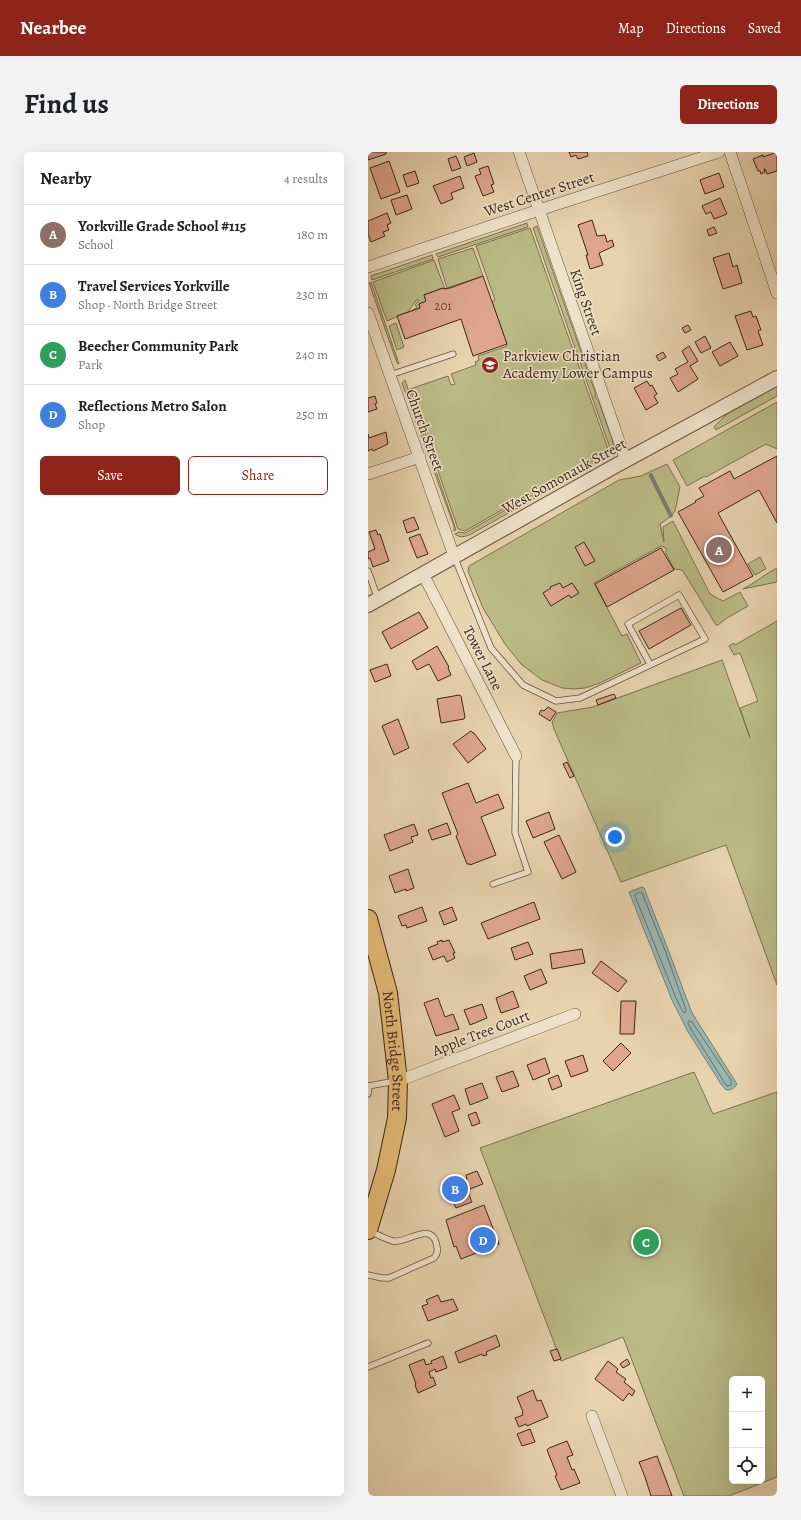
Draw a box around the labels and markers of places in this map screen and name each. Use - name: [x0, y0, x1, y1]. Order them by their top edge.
- place label: Parkview Christian Academy Lower Campus: [502, 346, 653, 383]
- school or university icon: Parkview Christian Academy Lower Campus: [480, 355, 500, 375]
- pin: A: [706, 535, 732, 565]
- pin: B: [442, 1174, 468, 1204]
- pin: D: [470, 1225, 496, 1255]
- pin: C: [633, 1227, 659, 1257]

